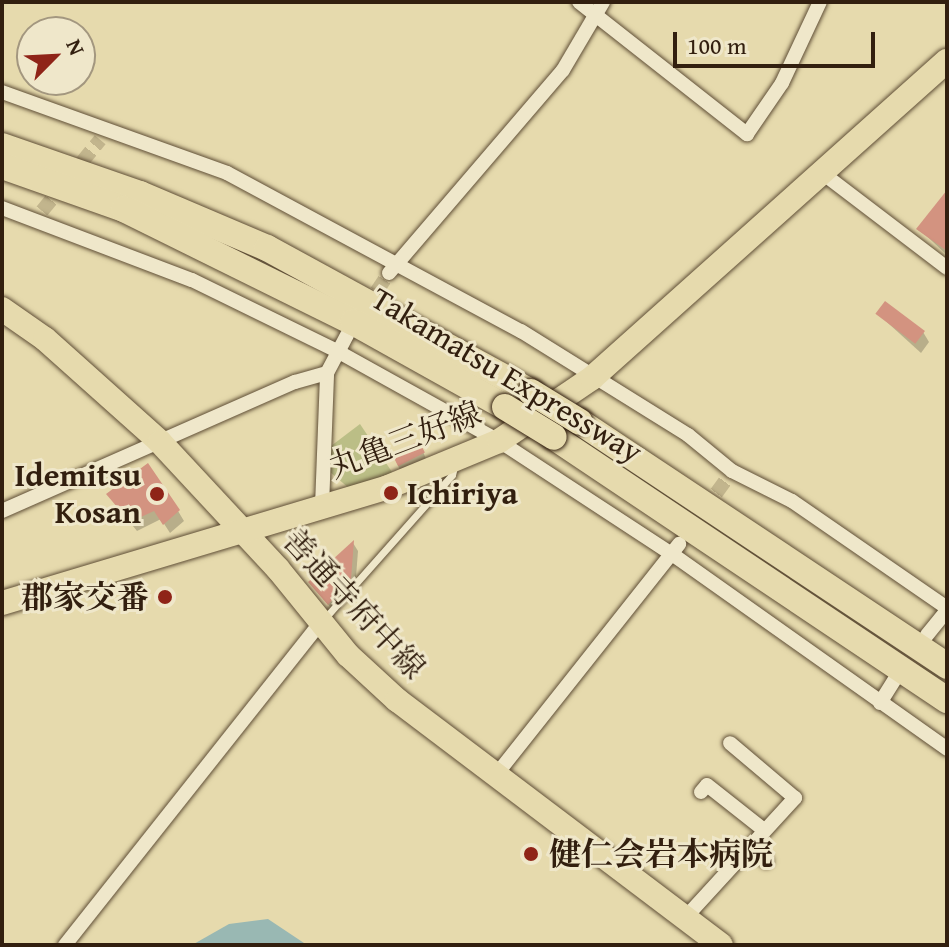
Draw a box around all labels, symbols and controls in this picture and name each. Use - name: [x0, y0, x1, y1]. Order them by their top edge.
- north arrow: [16, 16, 96, 96]
- scale bar: [677, 16, 879, 66]
- text: 100 m: [687, 28, 747, 63]
- text: N: [58, 34, 94, 60]
- street label: Takamatsu Expressway: [365, 279, 649, 471]
- street label: 丸亀三好線: [323, 393, 487, 487]
- place label: Idemitsu Kosan: [15, 457, 141, 532]
- place label: Ichiriya: [407, 474, 518, 512]
- marker: Ichiriya: [382, 484, 400, 502]
- marker: Idemitsu Kosan: [148, 485, 166, 503]
- street label: 善通寺府中線: [274, 521, 434, 687]
- place label: 郡家交番: [21, 578, 149, 616]
- marker: 郡家交番: [156, 588, 174, 606]
- place label: 健仁会岩本病院: [549, 835, 773, 873]
- marker: 健仁会岩本病院: [520, 843, 542, 865]

